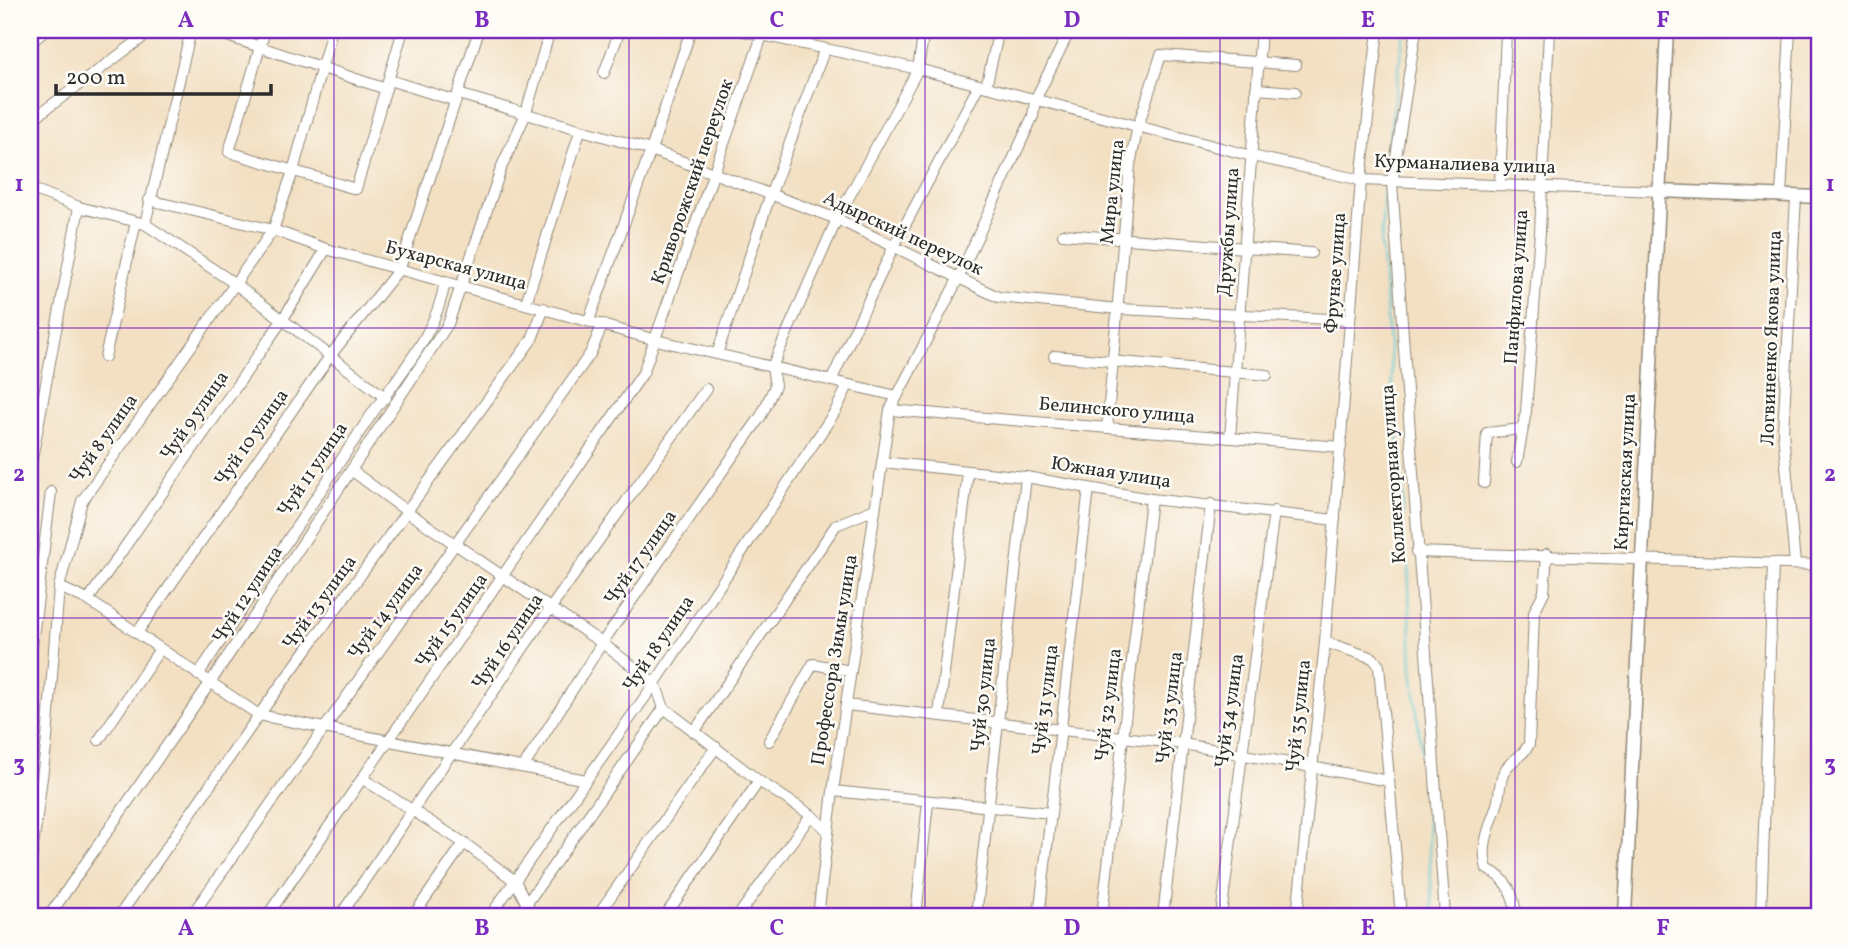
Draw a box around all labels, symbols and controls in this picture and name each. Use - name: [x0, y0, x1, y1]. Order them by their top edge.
- text: A: [178, 5, 194, 37]
- text: B: [474, 5, 490, 37]
- text: C: [770, 5, 784, 37]
- text: D: [1064, 5, 1081, 37]
- text: E: [1361, 5, 1375, 37]
- text: F: [1656, 5, 1670, 37]
- scale bar: [56, 52, 271, 96]
- text: 200 m: [66, 64, 126, 93]
- street label: Криворожский переулок: [646, 76, 740, 288]
- street label: Мира улица: [1095, 138, 1131, 246]
- street label: Курманалиева улица: [1374, 149, 1556, 181]
- street label: Дружбы улица: [1212, 167, 1246, 297]
- text: 1: [14, 169, 24, 201]
- text: 1: [1825, 169, 1835, 201]
- street label: Адырский переулок: [819, 185, 987, 283]
- street label: Панфилова улица: [1499, 208, 1535, 366]
- street label: Фрунзе улица: [1319, 212, 1353, 334]
- street label: Логвиненко Якова улица: [1755, 230, 1789, 446]
- street label: Бухарская улица: [382, 235, 530, 297]
- street label: Чуй 9 улица: [154, 366, 236, 466]
- street label: Коллекторная улица: [1375, 383, 1413, 565]
- street label: Чуй 10 улица: [209, 384, 295, 492]
- street label: Чуй 8 улица: [63, 389, 145, 489]
- street label: Белинского улица: [1038, 391, 1196, 431]
- street label: Киргизская улица: [1609, 393, 1643, 551]
- street label: Чуй 11 улица: [272, 417, 354, 523]
- street label: Южная улица: [1049, 451, 1173, 495]
- text: 2: [13, 459, 25, 491]
- text: 2: [1824, 459, 1836, 491]
- street label: Чуй 17 улица: [598, 505, 684, 611]
- street label: Чуй 12 улица: [207, 541, 289, 649]
- street label: Чуй 13 улица: [277, 550, 363, 656]
- street label: Профессора Зимы улица: [805, 552, 865, 768]
- street label: Чуй 14 улица: [342, 559, 430, 665]
- street label: Чуй 15 улица: [410, 568, 494, 674]
- street label: Чуй 16 улица: [466, 589, 550, 695]
- street label: Чуй 18 улица: [617, 591, 701, 697]
- street label: Чуй 30 улица: [965, 636, 1003, 754]
- street label: Чуй 31 улица: [1026, 643, 1066, 757]
- street label: Чуй 32 улица: [1089, 647, 1129, 763]
- street label: Чуй 33 улица: [1150, 650, 1190, 766]
- street label: Чуй 34 улица: [1209, 652, 1251, 770]
- street label: Чуй 35 улица: [1280, 658, 1318, 774]
- text: 3: [13, 749, 25, 781]
- text: 3: [1824, 749, 1836, 781]
- text: A: [178, 913, 194, 945]
- text: B: [474, 913, 490, 945]
- text: C: [770, 913, 784, 945]
- text: D: [1064, 913, 1081, 945]
- text: E: [1361, 913, 1375, 945]
- text: F: [1656, 913, 1670, 945]

